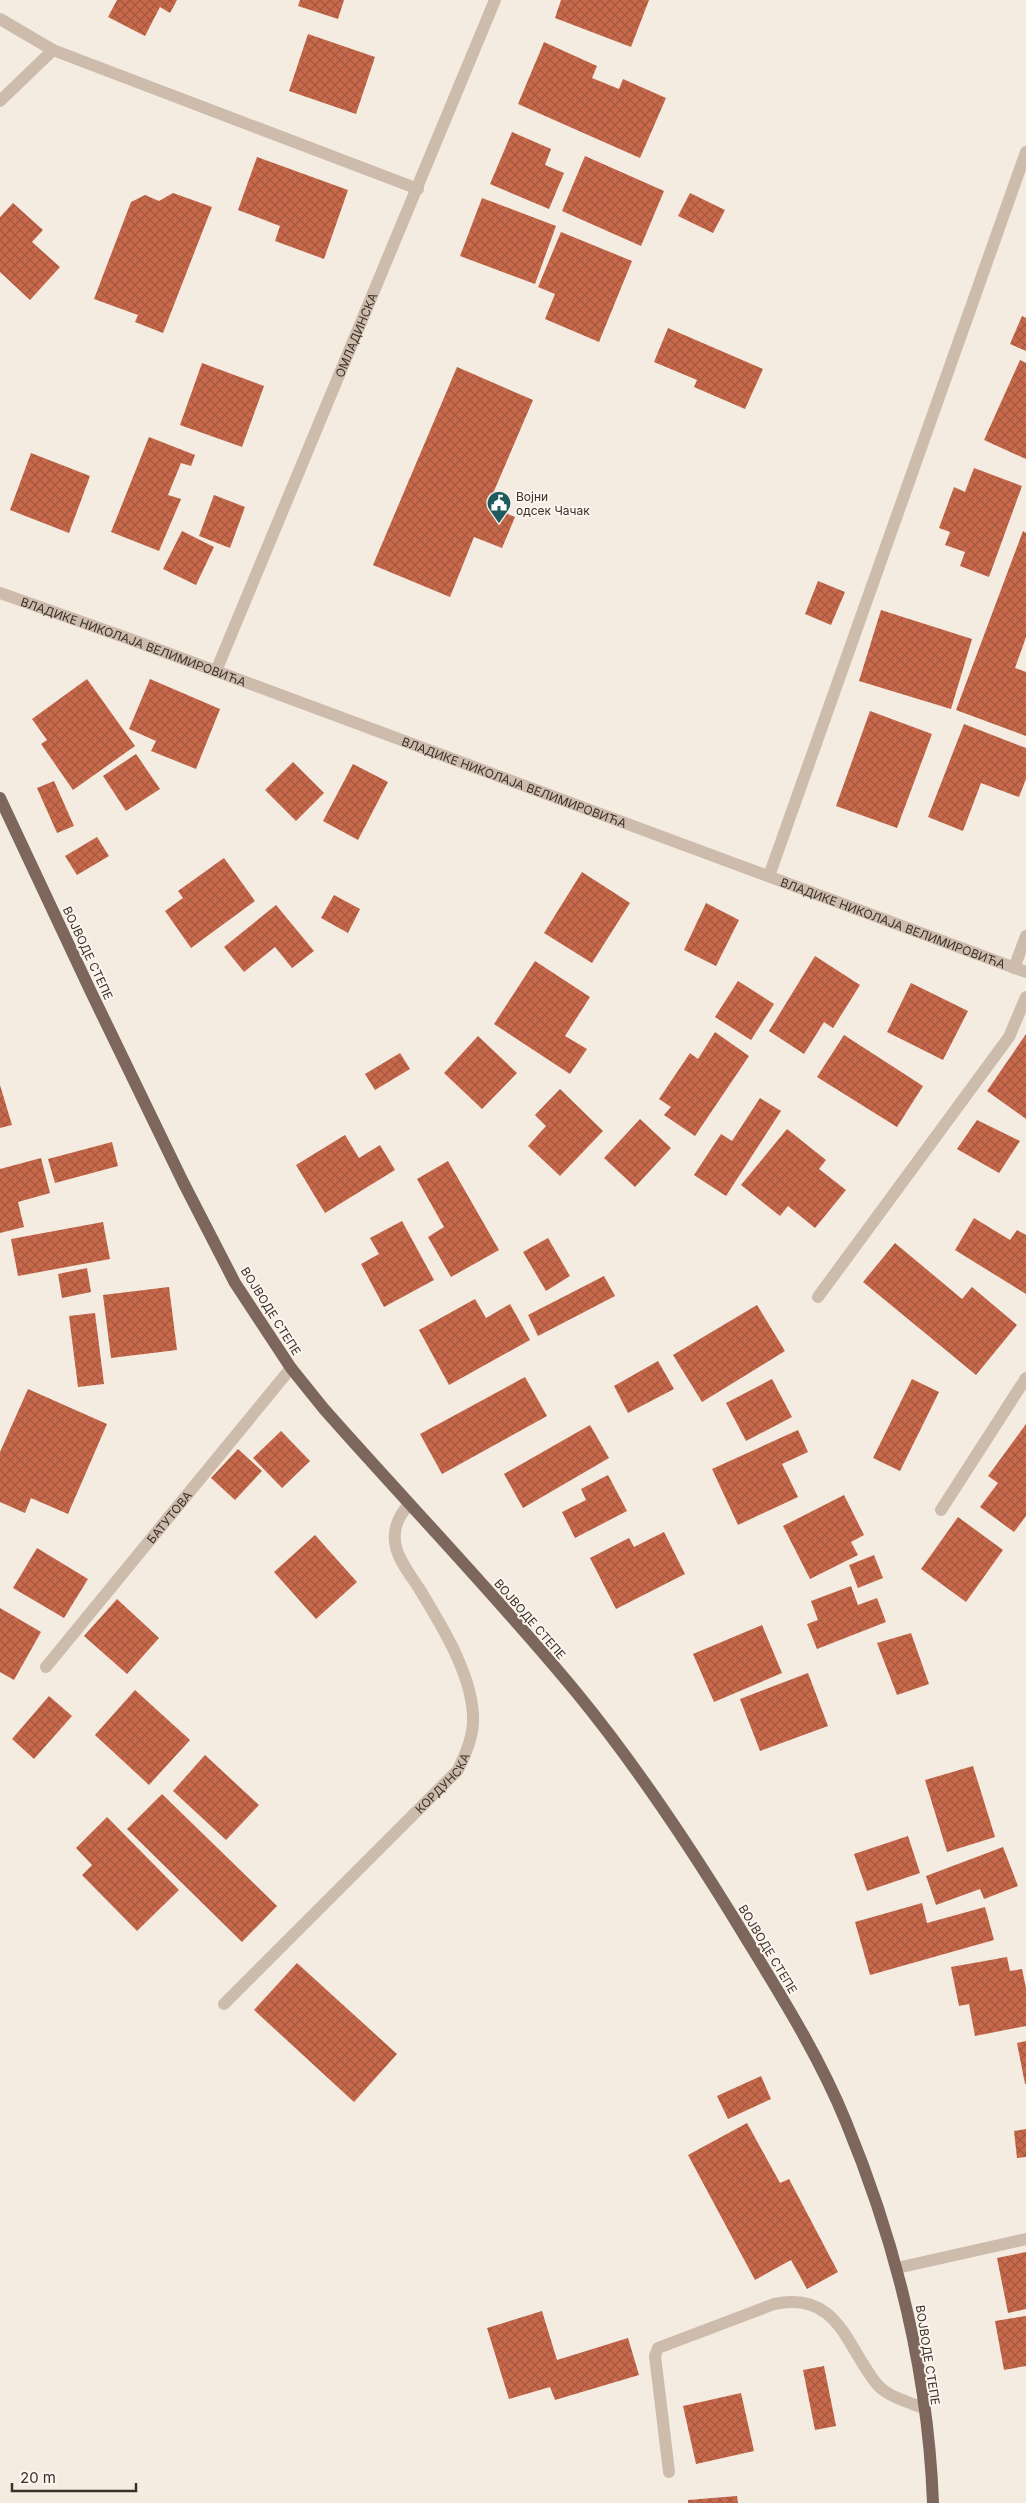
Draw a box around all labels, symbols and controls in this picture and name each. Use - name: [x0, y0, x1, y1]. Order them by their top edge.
- street label: ОМЛАДИНСКА: [332, 290, 380, 379]
- place label: Војни одсек Чачак: [516, 489, 590, 518]
- public building icon: Војни одсек Чачак: [486, 490, 512, 524]
- street label: ВЛАДИКЕ НИКОЛАЈА ВЕЛИМИРОВИЋА: [19, 593, 248, 689]
- street label: ВЛАДИКЕ НИКОЛАЈА ВЕЛИМИРОВИЋА: [400, 733, 629, 831]
- street label: ВЛАДИКЕ НИКОЛАЈА ВЕЛИМИРОВИЋА: [779, 874, 1008, 971]
- street label: ВОЈВОДЕ СТЕПЕ: [60, 904, 116, 1002]
- street label: ВОЈВОДЕ СТЕПЕ: [238, 1264, 304, 1358]
- street label: БАТУТОВА: [143, 1488, 195, 1546]
- street label: ВОЈВОДЕ СТЕПЕ: [491, 1576, 569, 1662]
- street label: КОРДУНСКА: [412, 1751, 472, 1816]
- street label: ВОЈВОДЕ СТЕПЕ: [736, 1902, 800, 1996]
- street label: ВОЈВОДЕ СТЕПЕ: [913, 2304, 943, 2406]
- scale bar: [12, 2460, 136, 2492]
- text: 20 m: [20, 2468, 56, 2487]

